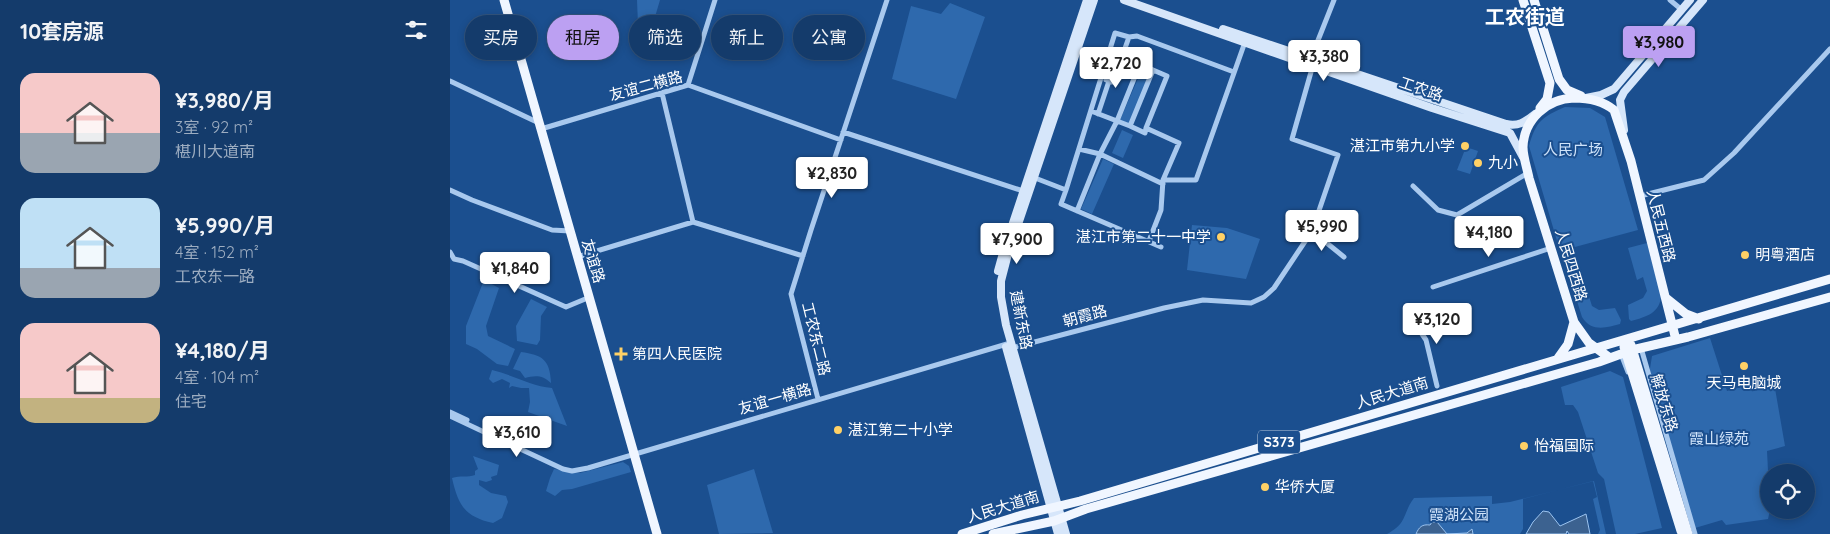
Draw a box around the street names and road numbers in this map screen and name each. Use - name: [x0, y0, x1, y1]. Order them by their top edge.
- street label: 友谊二横路: [607, 67, 685, 104]
- street label: 工农路: [1397, 72, 1446, 105]
- street label: 人民五西路: [1643, 187, 1680, 265]
- street label: 人民四西路: [1551, 226, 1592, 304]
- street label: 友谊路: [578, 237, 609, 285]
- street label: 建新东路: [1006, 289, 1037, 351]
- street label: 工农东二路: [798, 300, 835, 378]
- street label: 朝霞路: [1061, 301, 1109, 331]
- street label: 解放东路: [1647, 371, 1682, 434]
- street label: 人民大道南: [1353, 372, 1431, 413]
- street label: 友谊一横路: [736, 379, 814, 418]
- road number: S373: [1258, 431, 1300, 454]
- street label: 人民大道南: [964, 486, 1042, 527]

